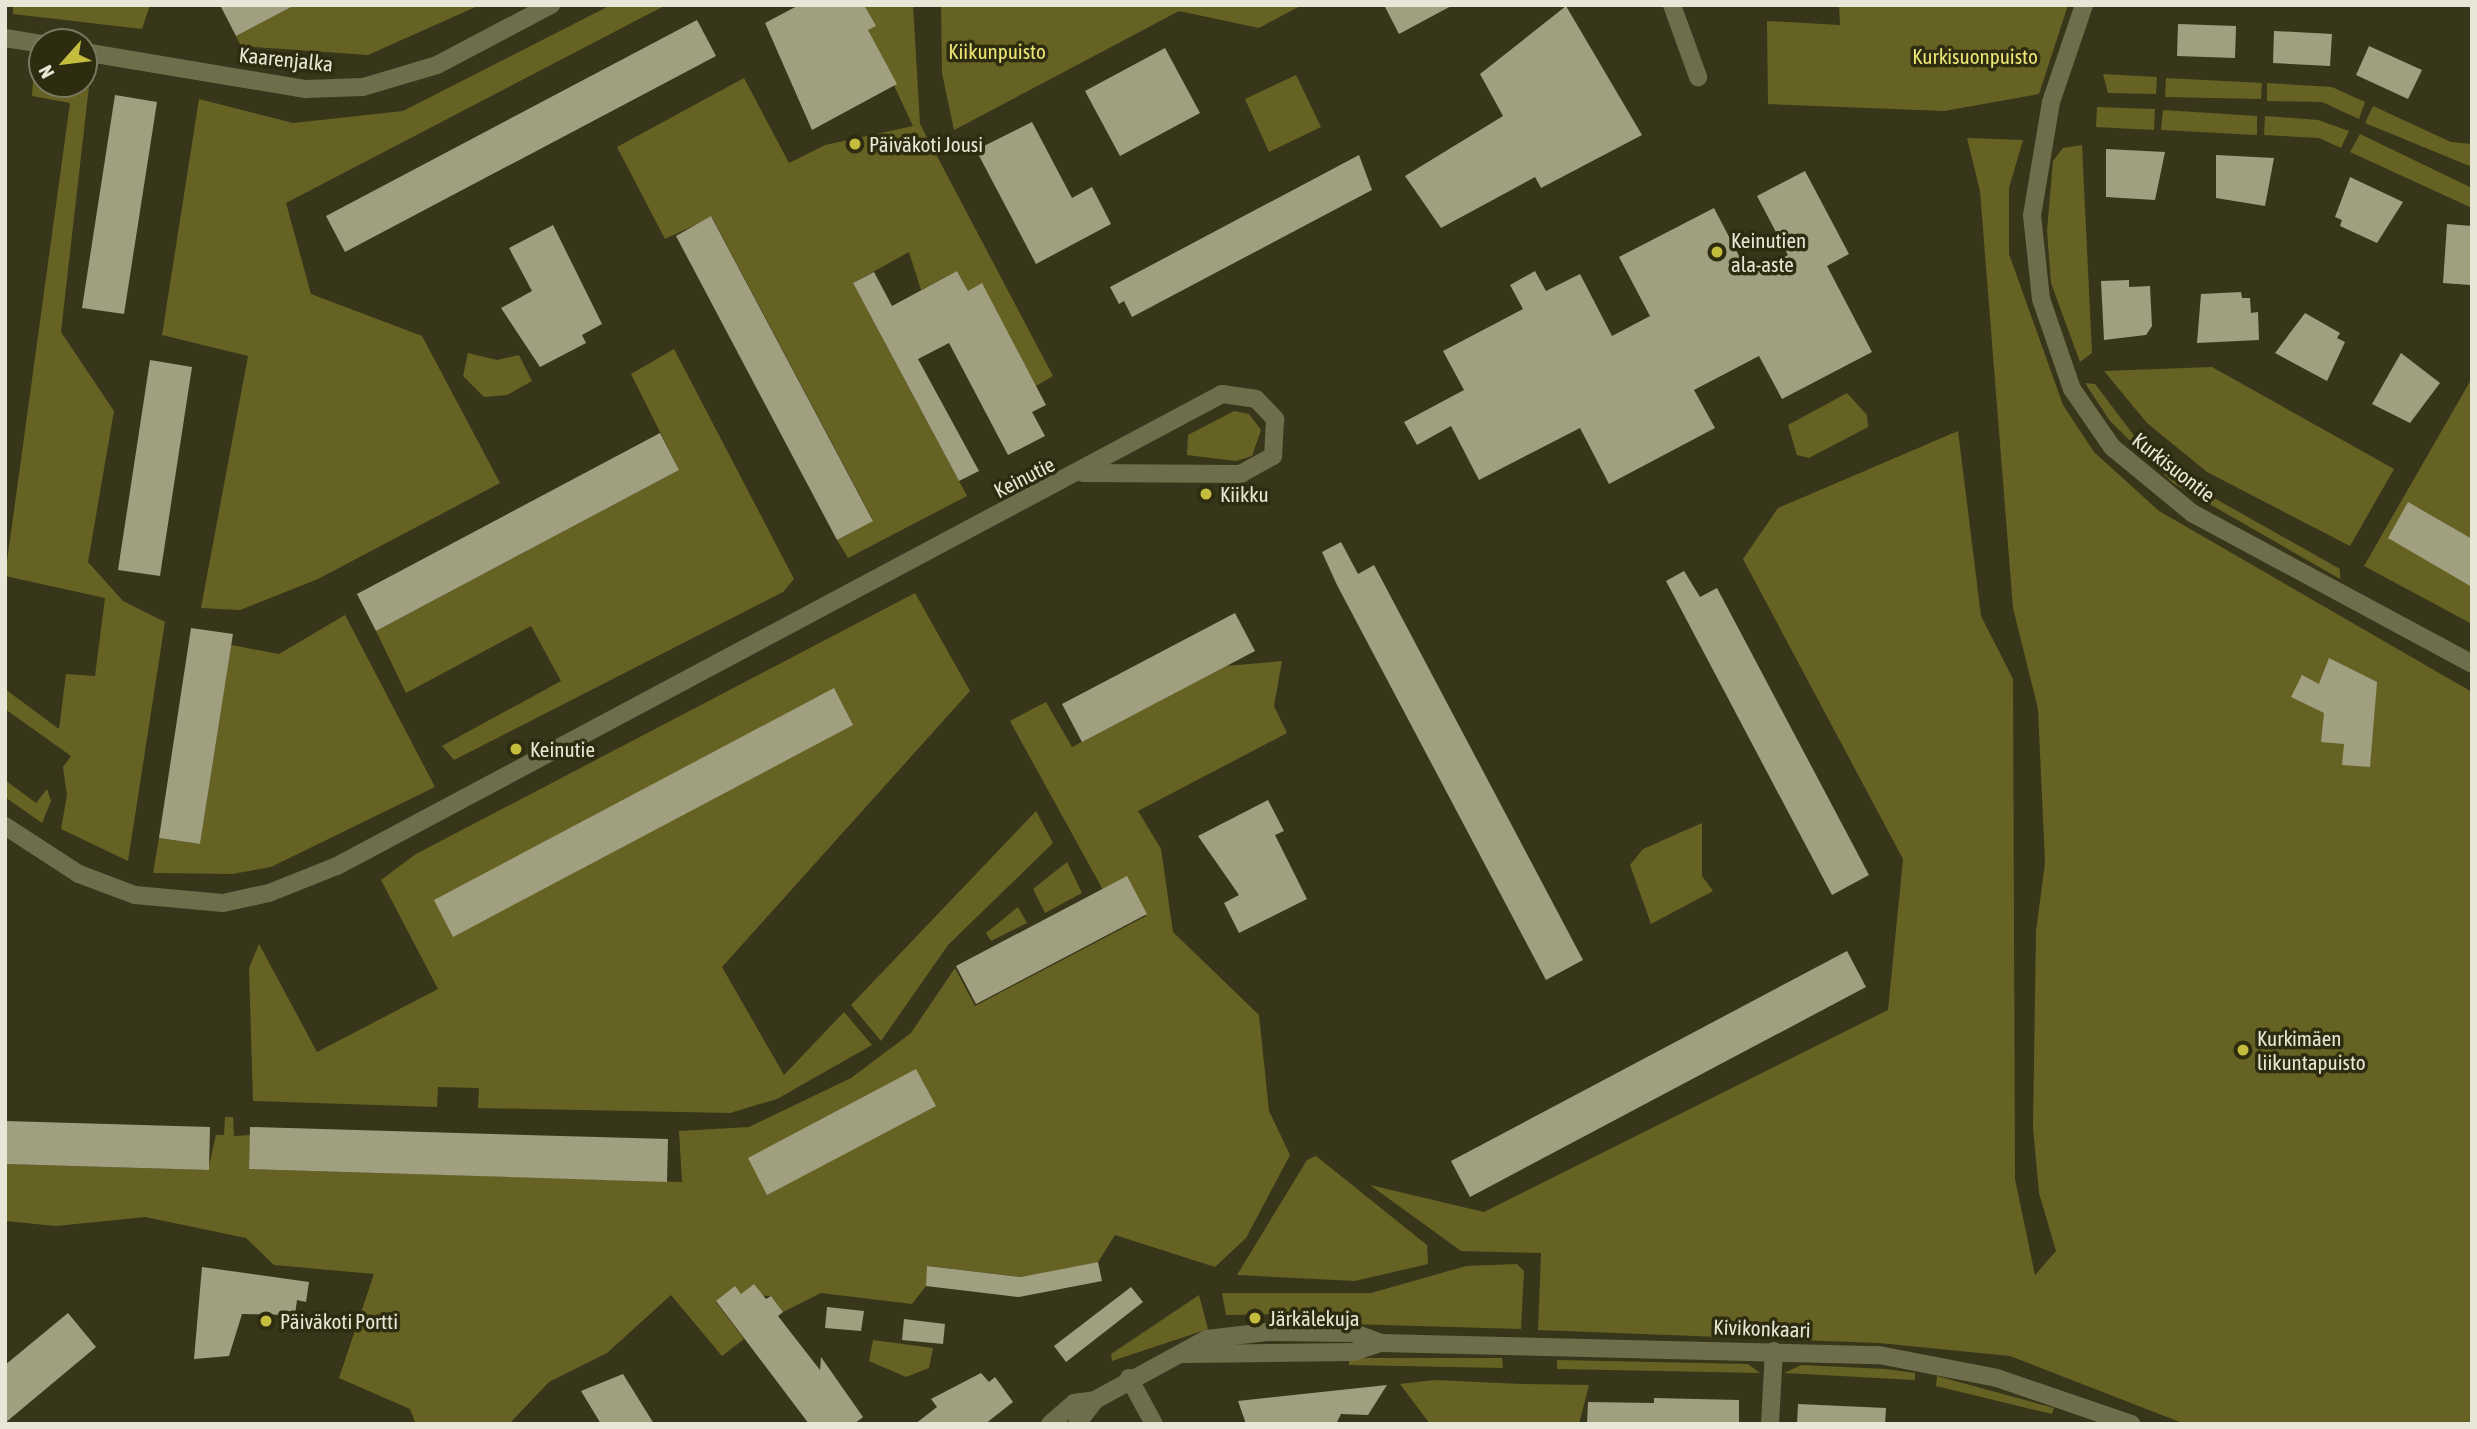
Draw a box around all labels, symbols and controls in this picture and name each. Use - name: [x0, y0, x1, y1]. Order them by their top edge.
- north arrow: [28, 28, 98, 98]
- park label: Kiikunpuisto: [948, 38, 1046, 64]
- street label: Kaarenjalka: [238, 42, 334, 76]
- park label: Kurkisuonpuisto: [1912, 43, 2038, 69]
- text: N: [34, 62, 59, 82]
- place label: Päiväkoti Jousi: [869, 131, 983, 157]
- marker: Päiväkoti Jousi: [847, 136, 863, 152]
- place label: Keinutien ala-aste: [1731, 227, 1806, 277]
- marker: Keinutien ala-aste: [1709, 244, 1725, 260]
- street label: Kurkisuontie: [2128, 427, 2220, 507]
- street label: Keinutie: [989, 451, 1059, 503]
- place label: Kiikku: [1220, 481, 1269, 507]
- marker: Kiikku: [1198, 486, 1214, 502]
- place label: Keinutie: [530, 736, 595, 762]
- marker: Keinutie: [508, 741, 524, 757]
- place label: Kurkimäen liikuntapuisto: [2257, 1025, 2366, 1075]
- marker: Kurkimäen liikuntapuisto: [2235, 1042, 2251, 1058]
- place label: Järkälekuja: [1269, 1305, 1360, 1331]
- place label: Päiväkoti Portti: [280, 1308, 398, 1334]
- marker: Järkälekuja: [1247, 1310, 1263, 1326]
- marker: Päiväkoti Portti: [258, 1313, 274, 1329]
- street label: Kivikonkaari: [1713, 1314, 1811, 1342]

